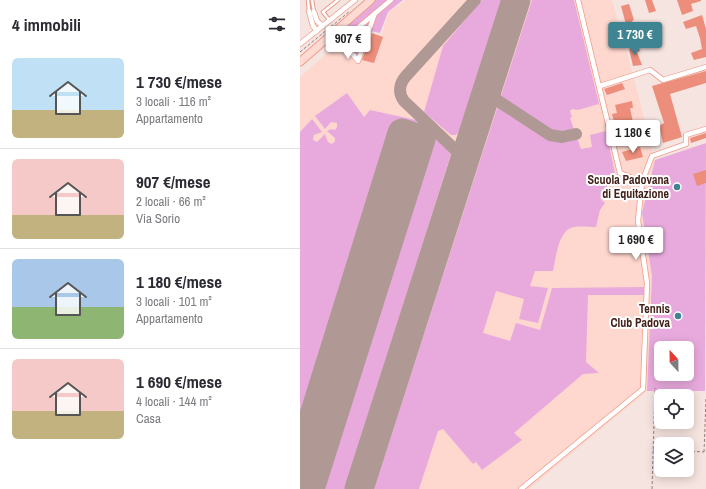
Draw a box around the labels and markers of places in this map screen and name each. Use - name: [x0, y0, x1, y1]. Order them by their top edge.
- pin: 1 730 €: [598, 22, 672, 56]
- pin: 907 €: [320, 26, 376, 60]
- pin: 1 180 €: [596, 120, 670, 154]
- place label: Scuola Padovana di Equitazione: [588, 172, 670, 202]
- marker: Scuola Padovana di Equitazione: [672, 182, 682, 192]
- pin: 1 690 €: [599, 227, 673, 261]
- place label: Tennis Club Padova: [610, 301, 671, 331]
- marker: Tennis Club Padova: [673, 311, 683, 321]

